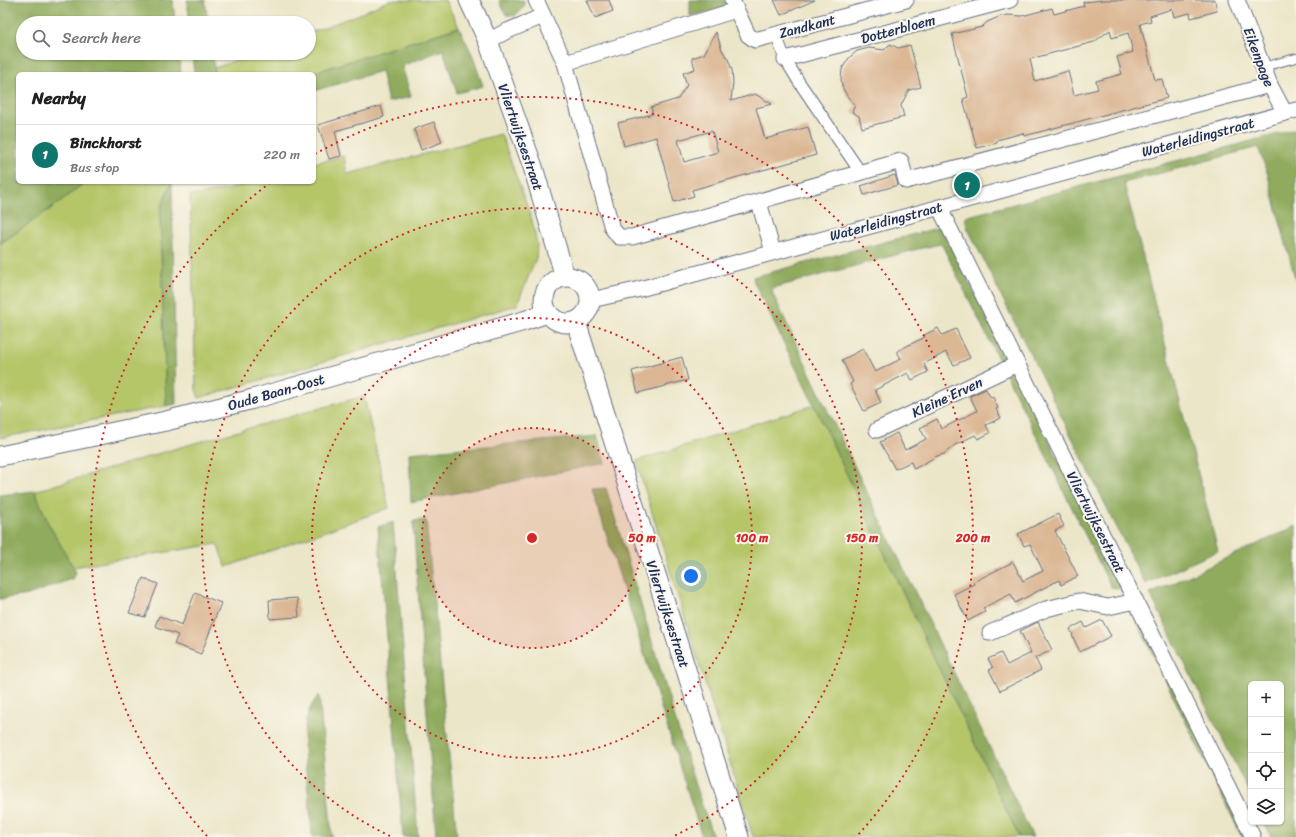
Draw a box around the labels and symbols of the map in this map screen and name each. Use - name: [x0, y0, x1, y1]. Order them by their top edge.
- street label: Zandkant: [776, 7, 838, 46]
- street label: Dotterbloem: [858, 7, 938, 51]
- street label: Eikenpage: [1236, 24, 1281, 91]
- street label: Vliertwijksestraat: [490, 80, 551, 194]
- street label: Waterleidingstraat: [1139, 110, 1257, 165]
- pin: 1: [954, 170, 980, 200]
- street label: Waterleidingstraat: [827, 194, 945, 249]
- street label: Oude Baan-Oost: [225, 367, 328, 418]
- street label: Kleine Erven: [907, 370, 987, 425]
- street label: Vliertwijksestraat: [1059, 467, 1132, 578]
- text: 50 m: [628, 527, 656, 549]
- text: 100 m: [736, 527, 769, 549]
- text: 150 m: [846, 527, 879, 549]
- text: 200 m: [955, 527, 991, 549]
- centre of rings: [525, 531, 539, 545]
- street label: Vliertwijksestraat: [638, 557, 697, 671]
- your location: [681, 566, 701, 586]

